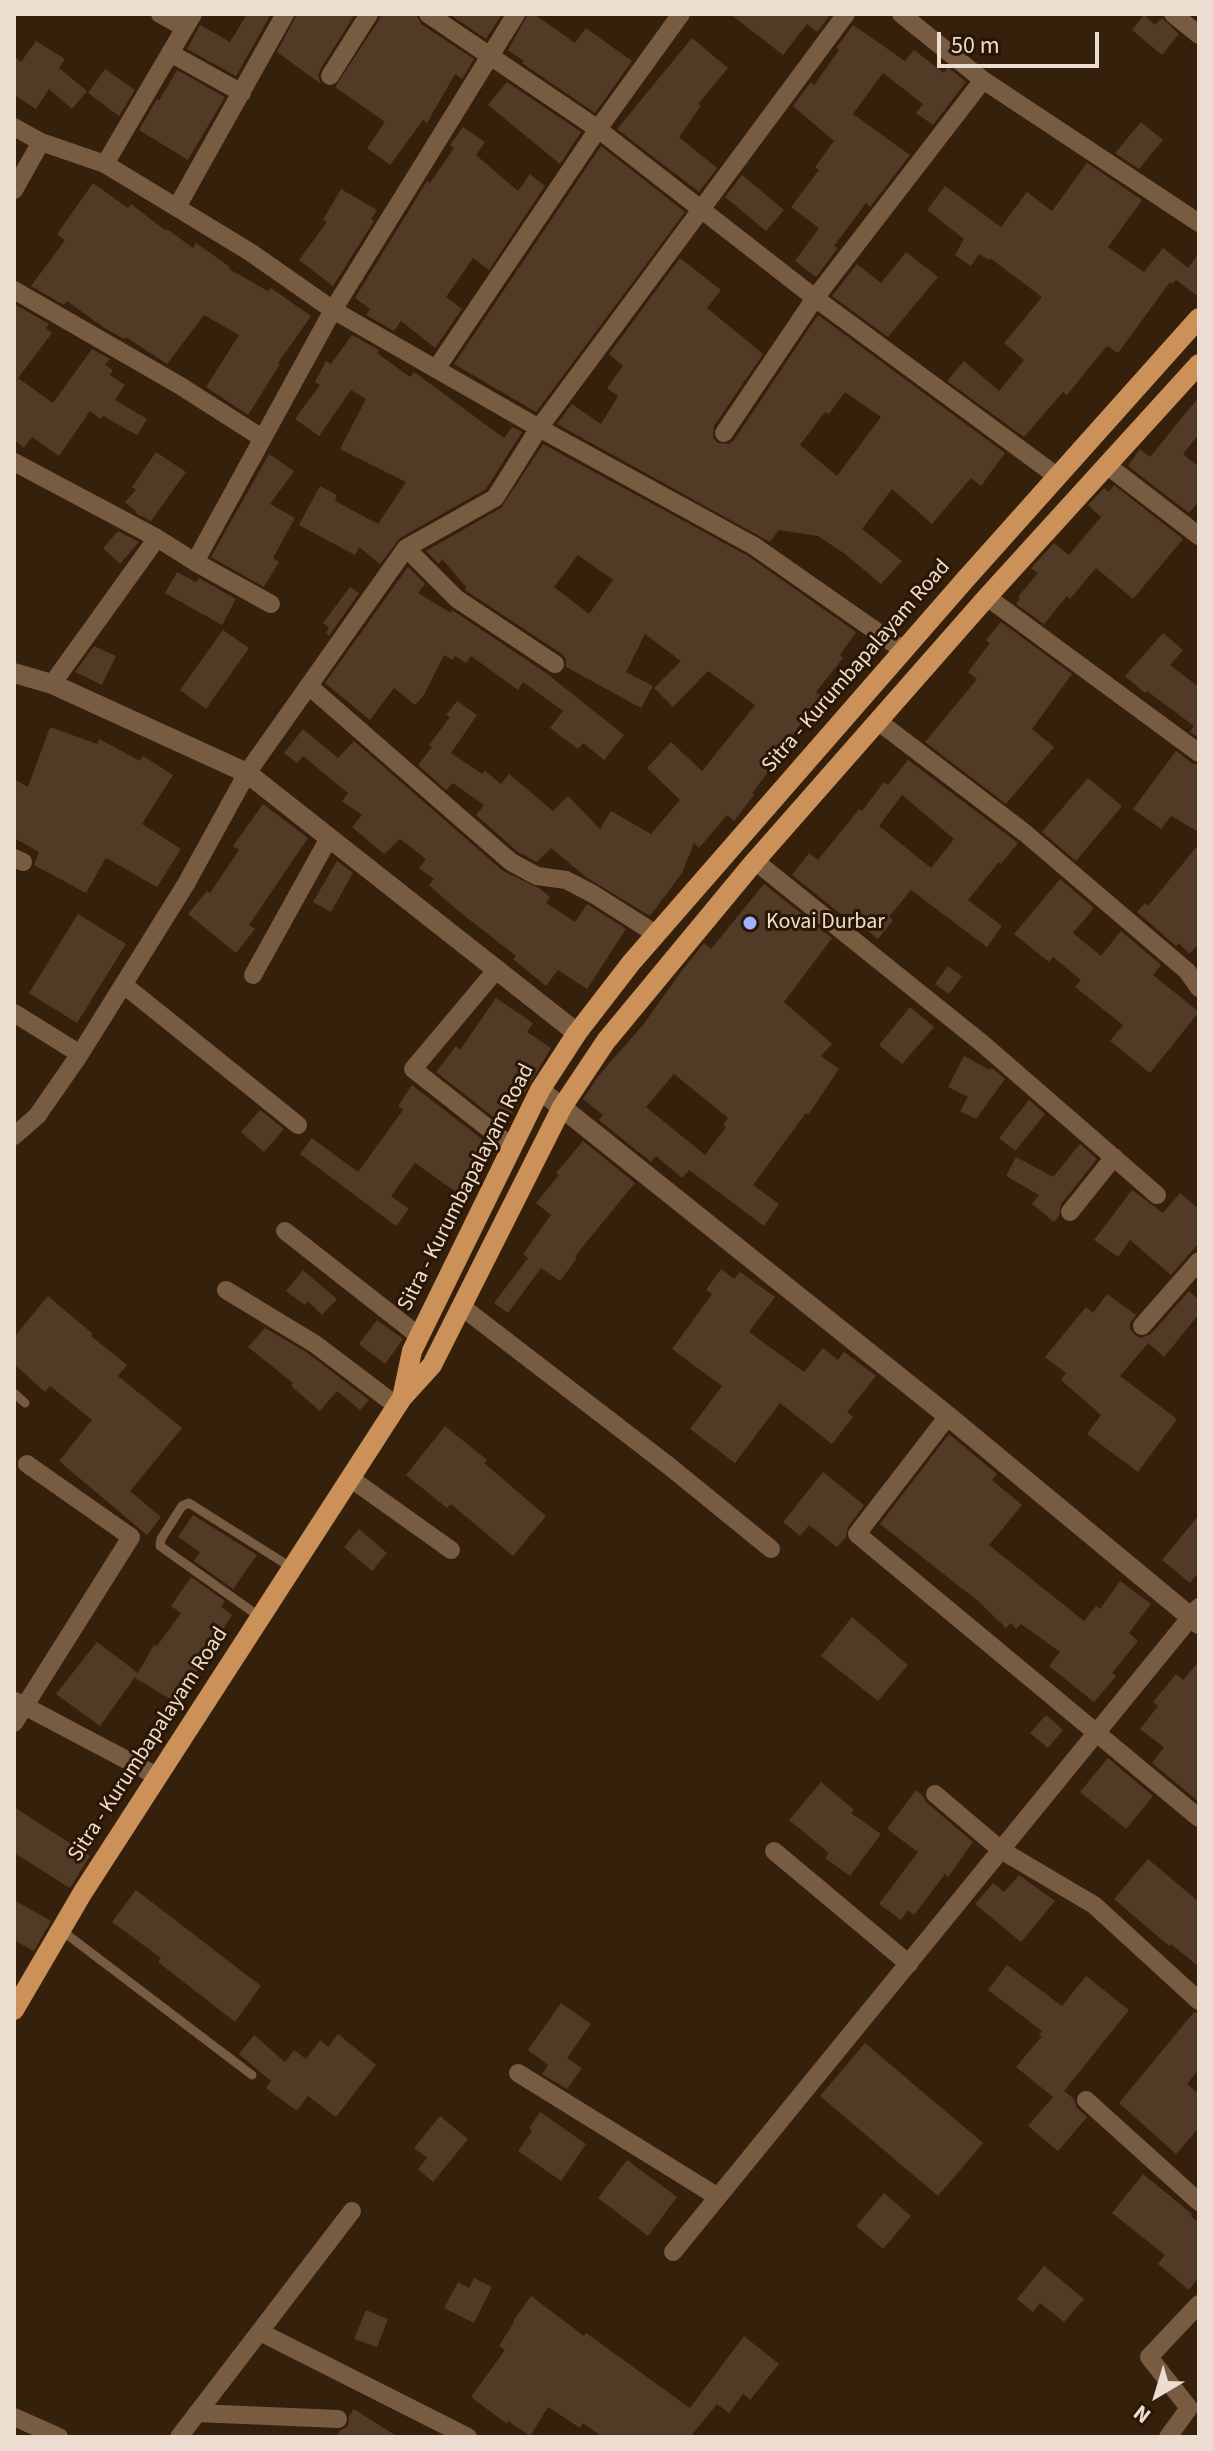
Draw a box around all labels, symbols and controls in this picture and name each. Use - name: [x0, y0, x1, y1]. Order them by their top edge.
- scale bar: [941, 16, 1103, 66]
- text: 50 m: [951, 28, 1000, 63]
- street label: Sitra - Kurumbapalayam Road: [757, 555, 957, 779]
- place label: Kovai Durbar: [766, 910, 885, 936]
- marker: Kovai Durbar: [741, 914, 759, 932]
- street label: Sitra - Kurumbapalayam Road: [393, 1060, 541, 1316]
- street label: Sitra - Kurumbapalayam Road: [63, 1623, 235, 1867]
- north arrow: [1117, 2355, 1197, 2435]
- text: N: [1127, 2397, 1158, 2431]

